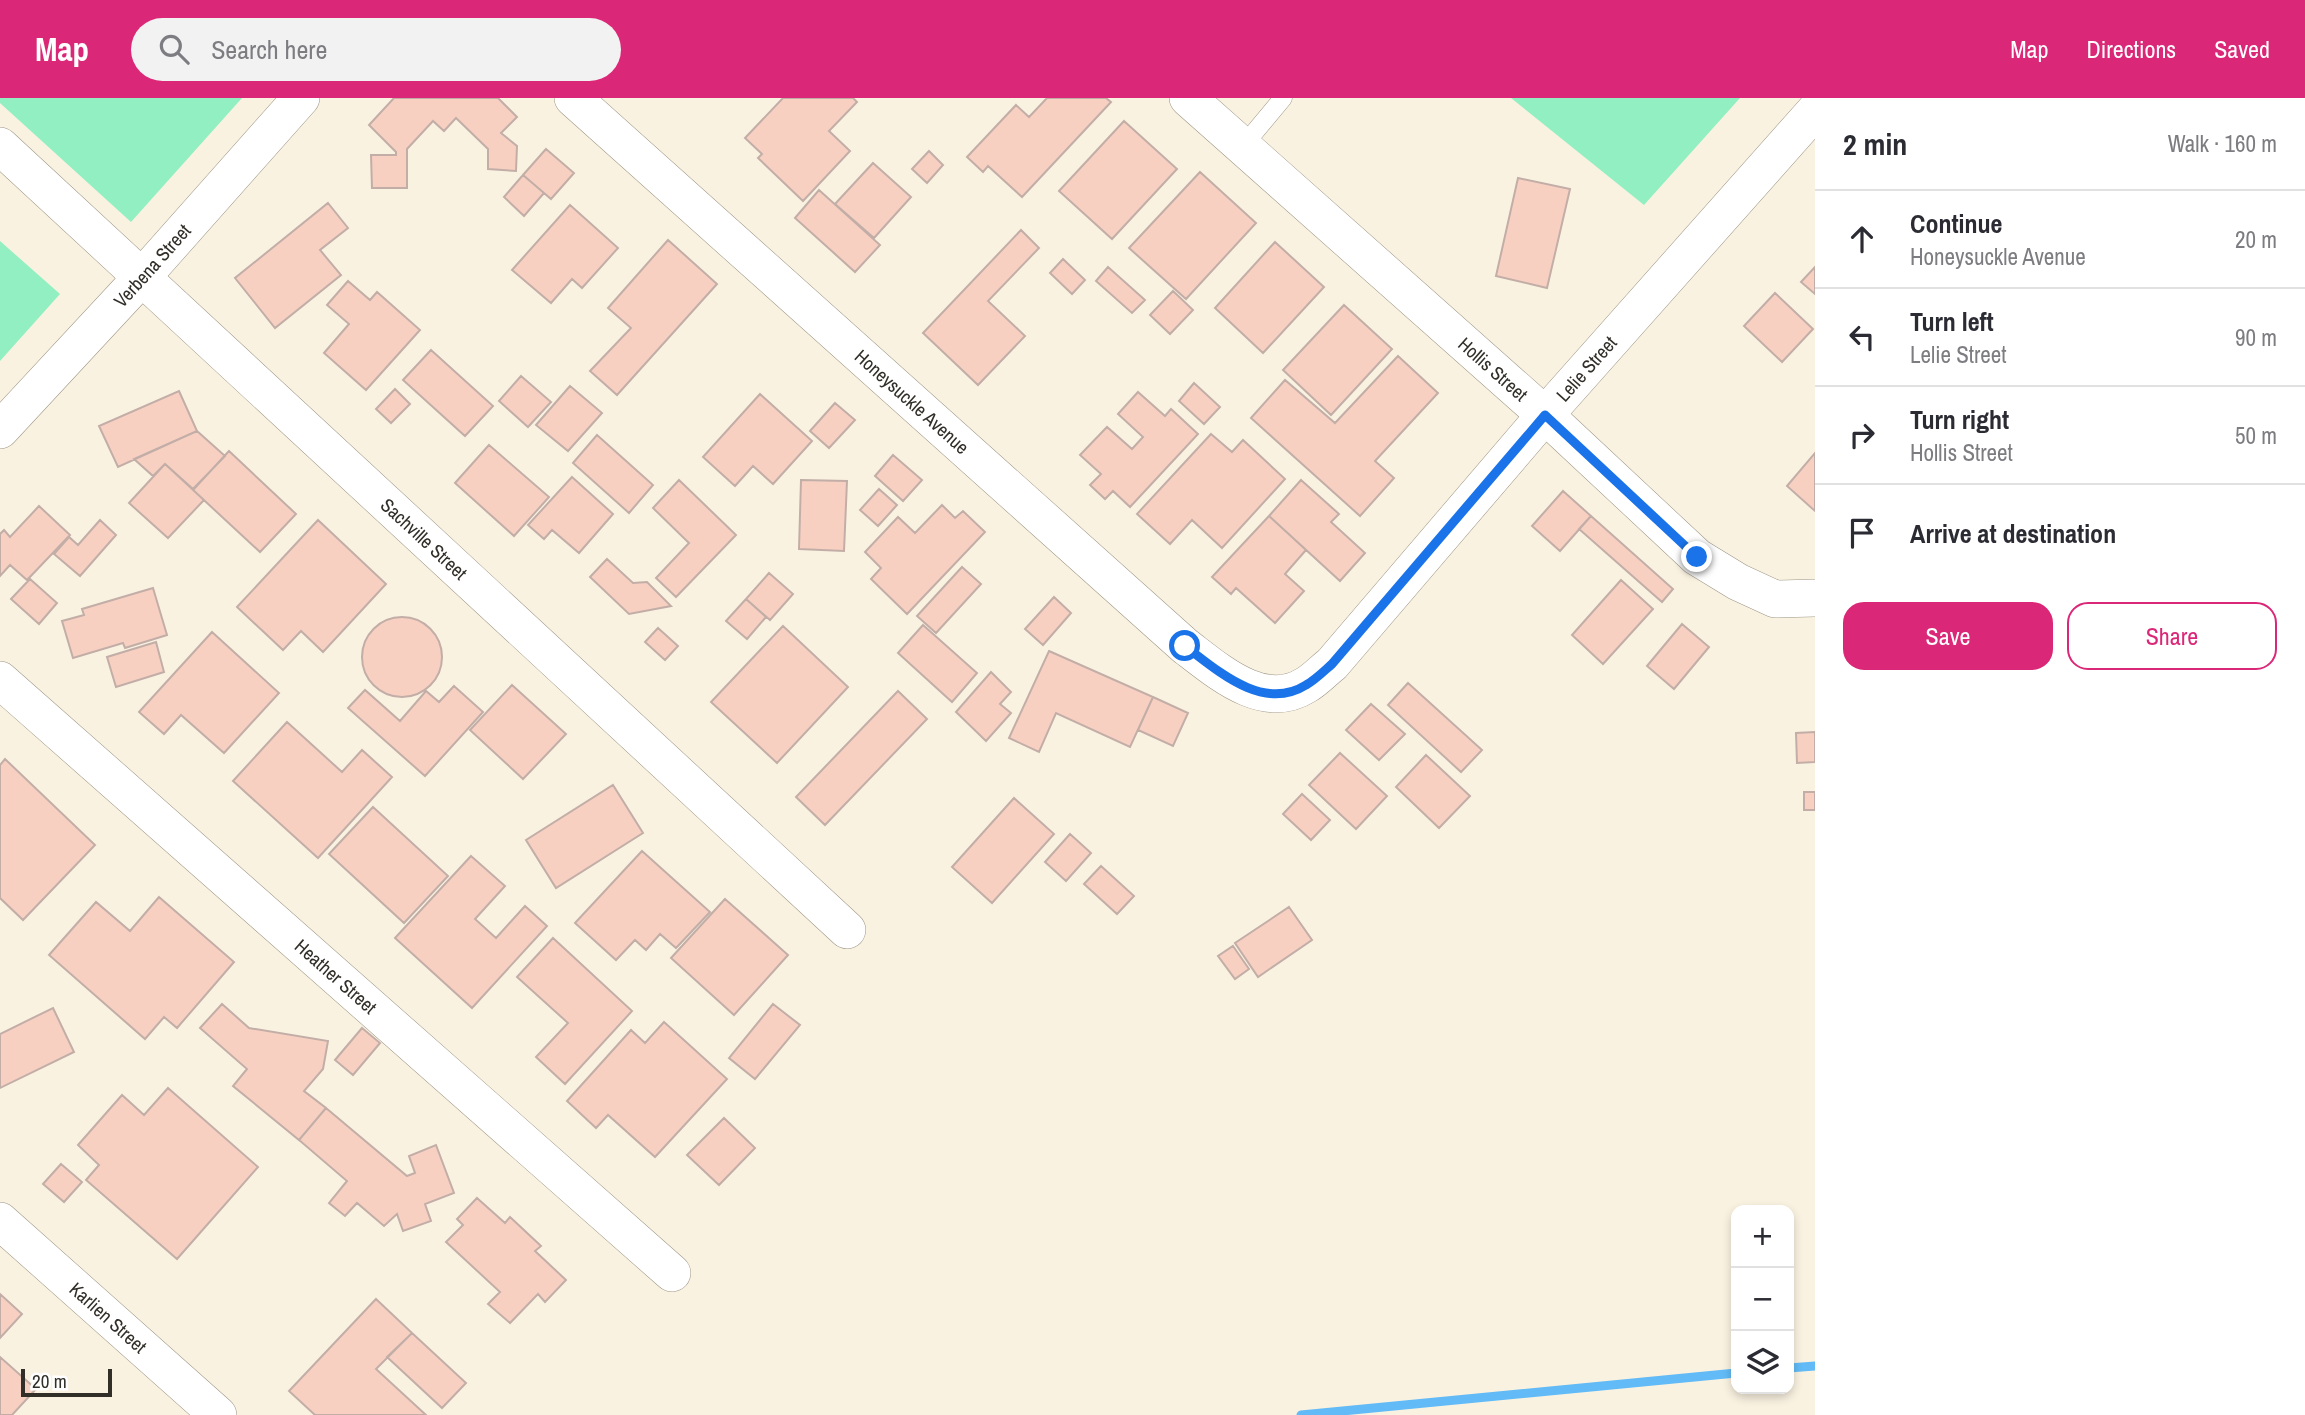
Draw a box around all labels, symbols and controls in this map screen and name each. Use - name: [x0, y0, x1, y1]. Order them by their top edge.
- search box: [131, 18, 621, 81]
- text: Map: [35, 27, 89, 71]
- icon: search: [155, 30, 193, 68]
- text: Search here: [211, 32, 327, 67]
- text: Map: [2010, 33, 2048, 65]
- text: Directions: [2086, 33, 2176, 65]
- text: Saved: [2214, 33, 2270, 65]
- text: 2 min: [1843, 124, 1907, 164]
- text: Walk · 160 m: [2168, 128, 2277, 159]
- text: Continue: [1910, 206, 2002, 241]
- street label: Verbena Street: [107, 218, 197, 313]
- icon: ahead: [1843, 220, 1881, 258]
- text: 20 m: [2235, 224, 2277, 255]
- text: Honeysuckle Avenue: [1910, 241, 2086, 272]
- text: Turn left: [1910, 304, 1994, 339]
- icon: left: [1843, 318, 1881, 356]
- text: 90 m: [2235, 322, 2277, 353]
- street label: Lelie Street: [1550, 330, 1623, 407]
- street label: Hollis Street: [1453, 331, 1534, 407]
- text: Lelie Street: [1910, 339, 2006, 370]
- street label: Honeysuckle Avenue: [849, 343, 975, 460]
- text: Turn right: [1910, 402, 2009, 437]
- icon: right: [1843, 416, 1881, 454]
- text: 50 m: [2235, 420, 2277, 451]
- text: Hollis Street: [1910, 437, 2013, 468]
- street label: Sachville Street: [375, 492, 474, 586]
- icon: arrive: [1843, 514, 1881, 552]
- text: Arrive at destination: [1910, 516, 2116, 551]
- route end: [1681, 541, 1712, 572]
- button: Save: [1843, 602, 2053, 670]
- button: Share: [2067, 602, 2277, 670]
- route start: [1169, 630, 1200, 661]
- street label: Heather Street: [289, 933, 383, 1020]
- map controls: [1731, 1205, 1794, 1394]
- button: +: [1731, 1205, 1794, 1268]
- button: −: [1731, 1268, 1794, 1331]
- street label: Karlien Street: [64, 1276, 153, 1359]
- button: layers: [1731, 1331, 1794, 1394]
- scale bar: [21, 1366, 112, 1398]
- text: 20 m: [32, 1368, 67, 1394]

